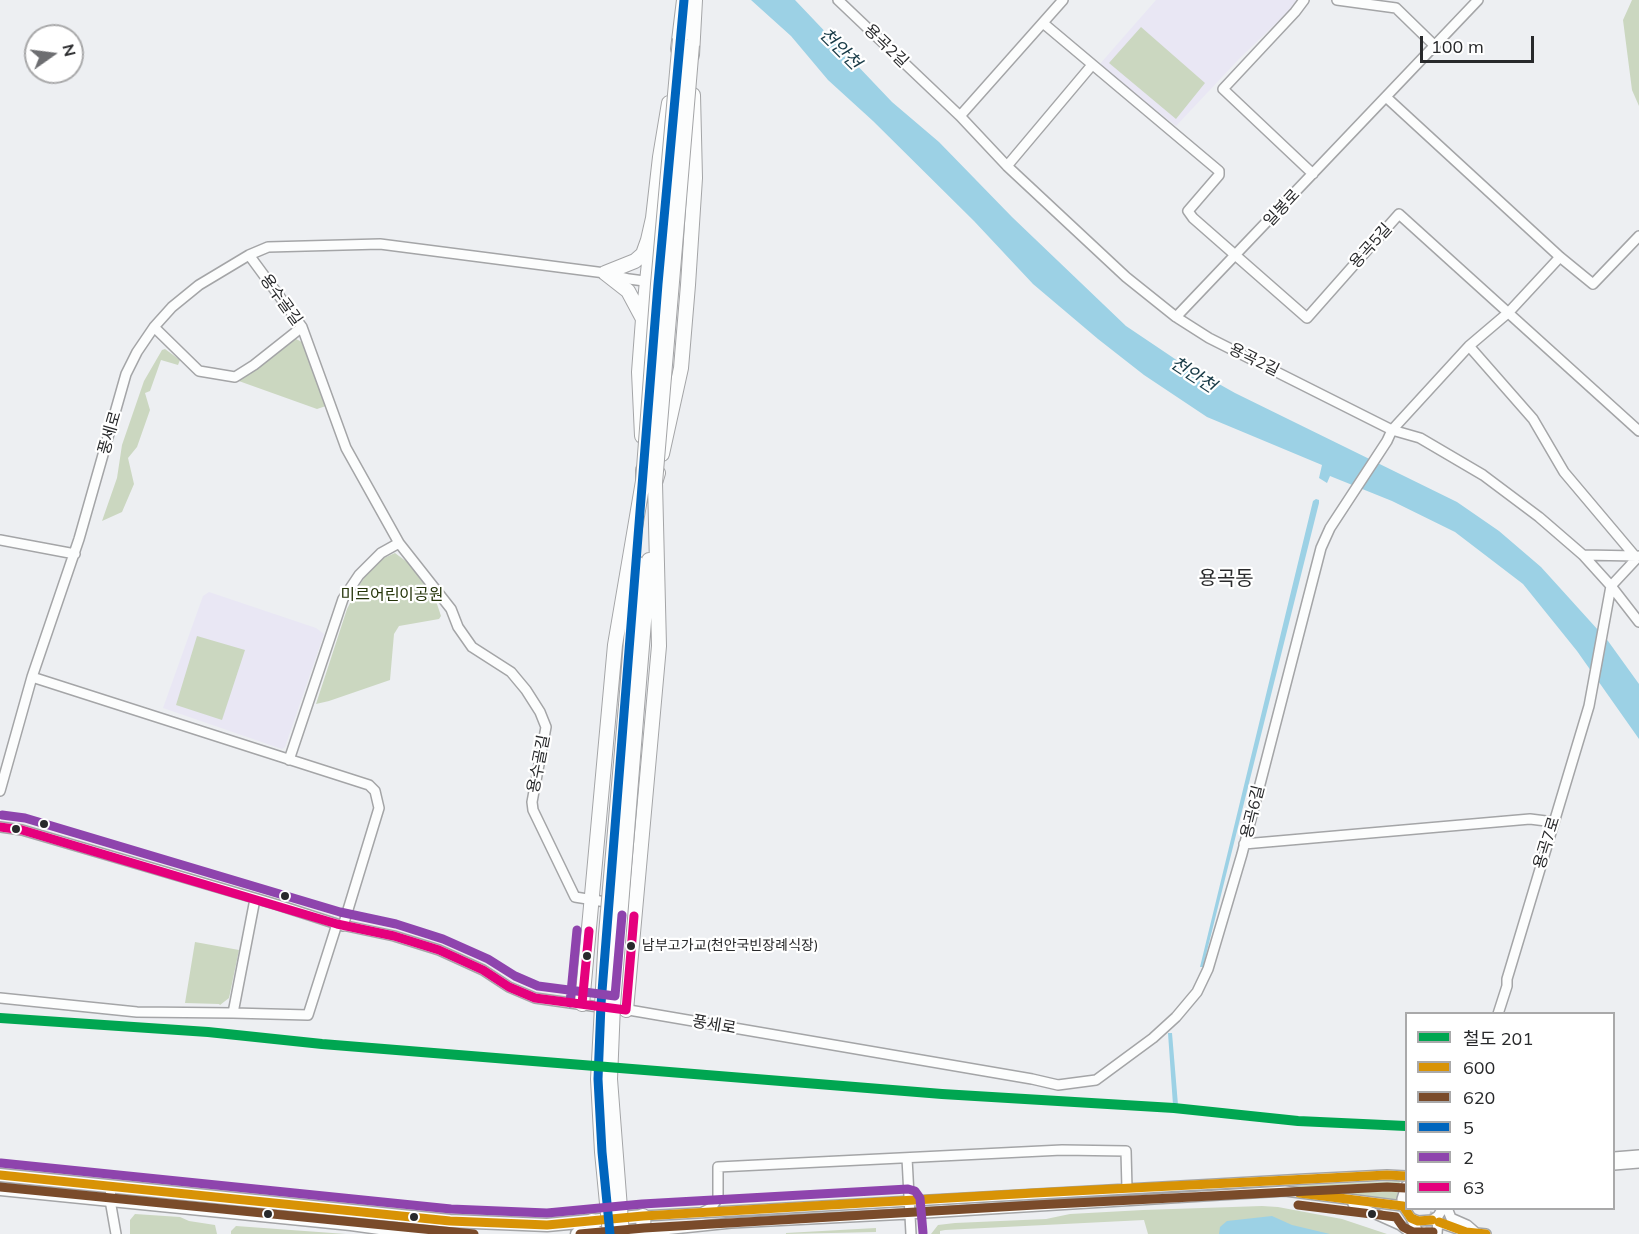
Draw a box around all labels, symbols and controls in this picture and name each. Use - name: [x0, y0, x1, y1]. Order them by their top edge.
- street label: 용곡2길: [860, 20, 912, 72]
- north arrow: [24, 24, 84, 84]
- water label: 천안천: [815, 24, 865, 74]
- scale bar: [1423, 24, 1537, 62]
- text: 100 m: [1431, 35, 1484, 58]
- text: N: [58, 42, 81, 58]
- street label: 일봉로: [1260, 185, 1304, 231]
- street label: 용곡5길: [1346, 220, 1396, 272]
- street label: 용수골길: [256, 271, 306, 329]
- street label: 용곡2길: [1226, 340, 1282, 380]
- water label: 천안천: [1166, 352, 1220, 398]
- street label: 풍세로: [95, 409, 125, 457]
- district label: 용곡동: [1198, 567, 1254, 591]
- park label: 미르어린이공원: [340, 585, 444, 605]
- street label: 용수골길: [524, 733, 554, 795]
- street label: 용곡6길: [1237, 784, 1269, 840]
- street label: 용곡7로: [1530, 814, 1564, 872]
- unlabelled marker: [38, 818, 50, 830]
- unlabelled marker: [10, 823, 22, 835]
- unlabelled marker: [279, 890, 291, 902]
- place label: 남부고가교(천안국빈장례식장): [642, 938, 818, 954]
- marker: 남부고가교(천안국빈장례식장): [625, 940, 637, 952]
- unlabelled marker: [581, 950, 593, 962]
- street label: 풍세로: [691, 1012, 737, 1038]
- legend: [1405, 1012, 1615, 1210]
- text: 철도 201: [1463, 1027, 1533, 1050]
- text: 600: [1463, 1056, 1495, 1079]
- text: 620: [1463, 1086, 1495, 1109]
- text: 5: [1463, 1116, 1474, 1139]
- text: 2: [1463, 1146, 1474, 1169]
- text: 63: [1463, 1176, 1485, 1199]
- unlabelled marker: [262, 1208, 274, 1220]
- unlabelled marker: [1366, 1208, 1378, 1220]
- unlabelled marker: [408, 1211, 420, 1223]

